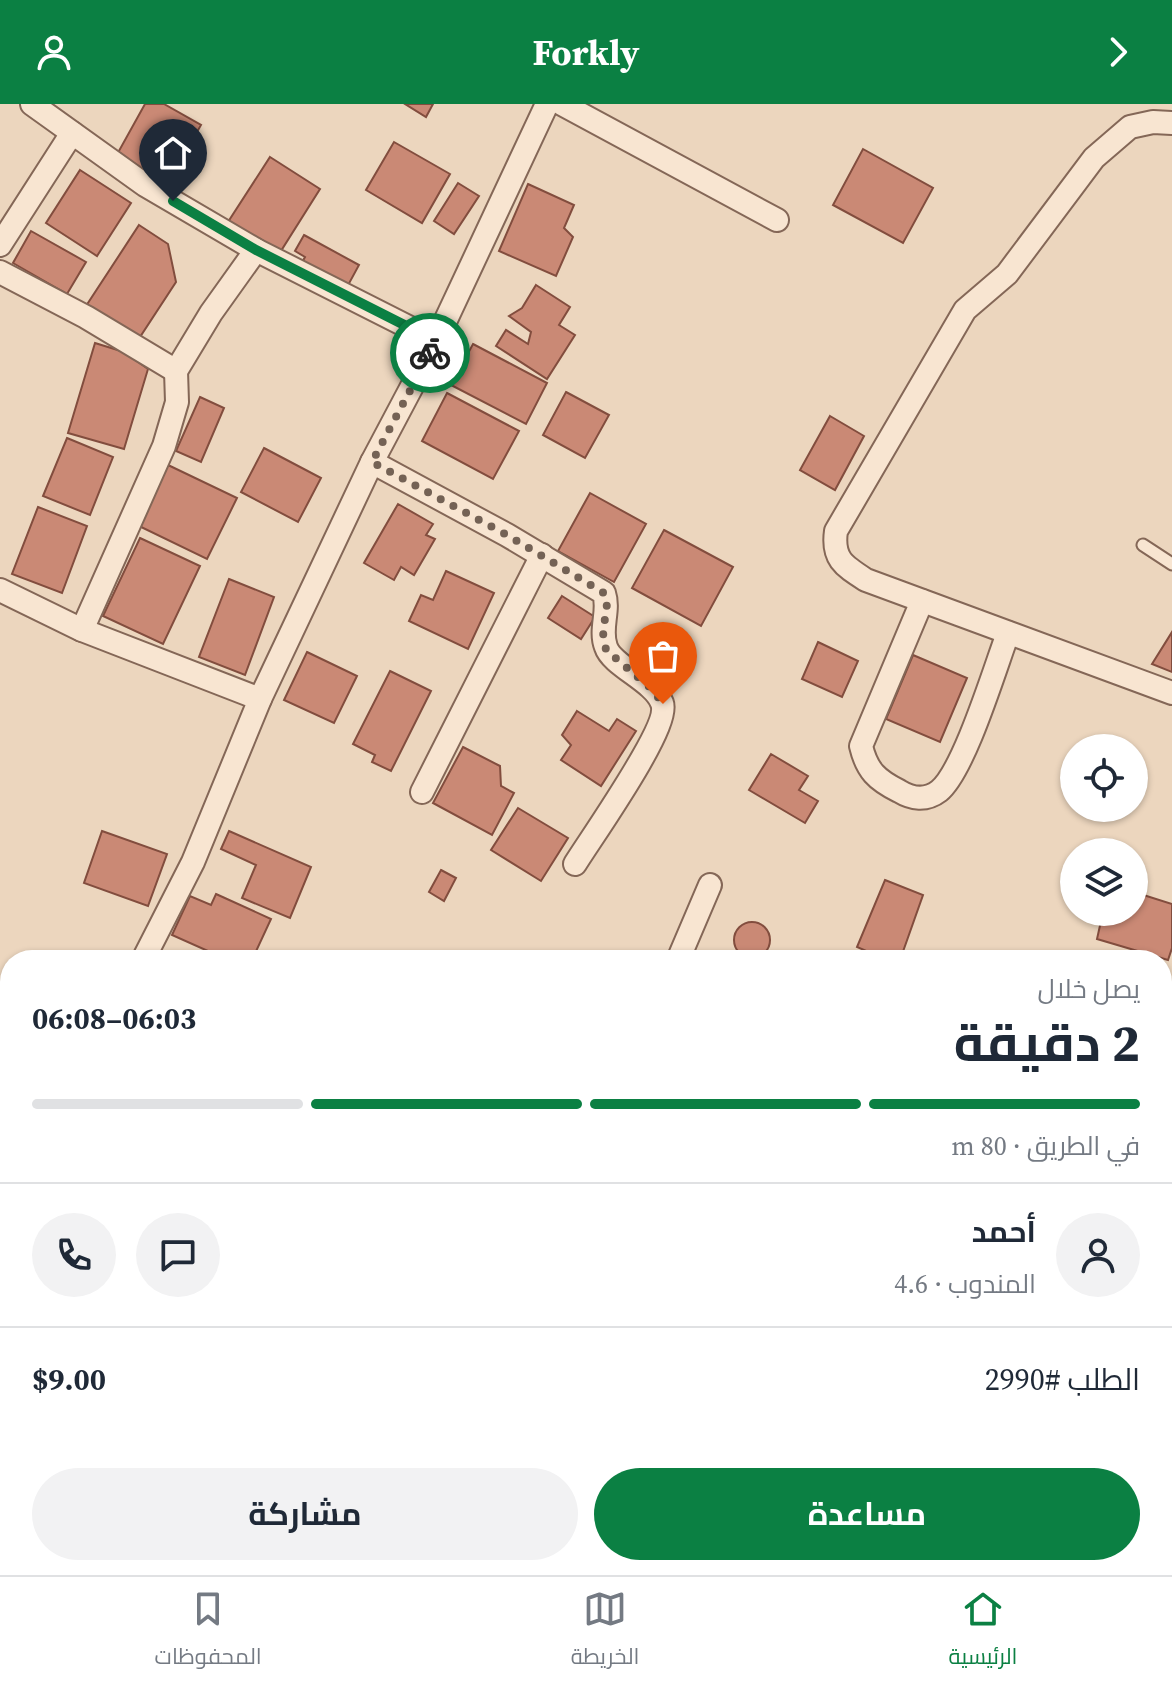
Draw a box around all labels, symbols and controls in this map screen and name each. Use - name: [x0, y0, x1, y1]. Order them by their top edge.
- text: Forkly: [532, 28, 640, 77]
- icon: person: [32, 30, 76, 74]
- icon: forward: [1096, 30, 1140, 74]
- pin: [139, 119, 207, 201]
- icon: home: [151, 131, 195, 175]
- courier: [390, 313, 470, 393]
- icon: bike: [408, 331, 452, 375]
- pin: [629, 622, 697, 704]
- icon: bag: [641, 634, 685, 678]
- map controls: [1060, 734, 1148, 926]
- button: locate: [1060, 734, 1148, 822]
- button: layers: [1060, 838, 1148, 926]
- text: يصل خلال: [1037, 971, 1140, 1007]
- text: 06:03–06:08: [32, 998, 196, 1039]
- text: 2 دقيقة: [954, 1007, 1140, 1078]
- text: في الطريق · 80 m: [951, 1128, 1140, 1164]
- text: أحمد: [972, 1211, 1036, 1252]
- button: phone: [32, 1213, 116, 1297]
- button: chat: [136, 1213, 220, 1297]
- button: person: [1056, 1213, 1140, 1297]
- text: المندوب · 4.6: [894, 1266, 1036, 1302]
- text: $9.00: [32, 1359, 106, 1400]
- text: الطلب #2990: [985, 1359, 1140, 1400]
- button: مشاركة: [32, 1468, 578, 1560]
- button: مساعدة: [594, 1468, 1140, 1560]
- tab: المحفوظات: [155, 1587, 262, 1677]
- tab: الخريطة: [571, 1587, 639, 1677]
- tab: الرئيسية: [948, 1587, 1017, 1677]

